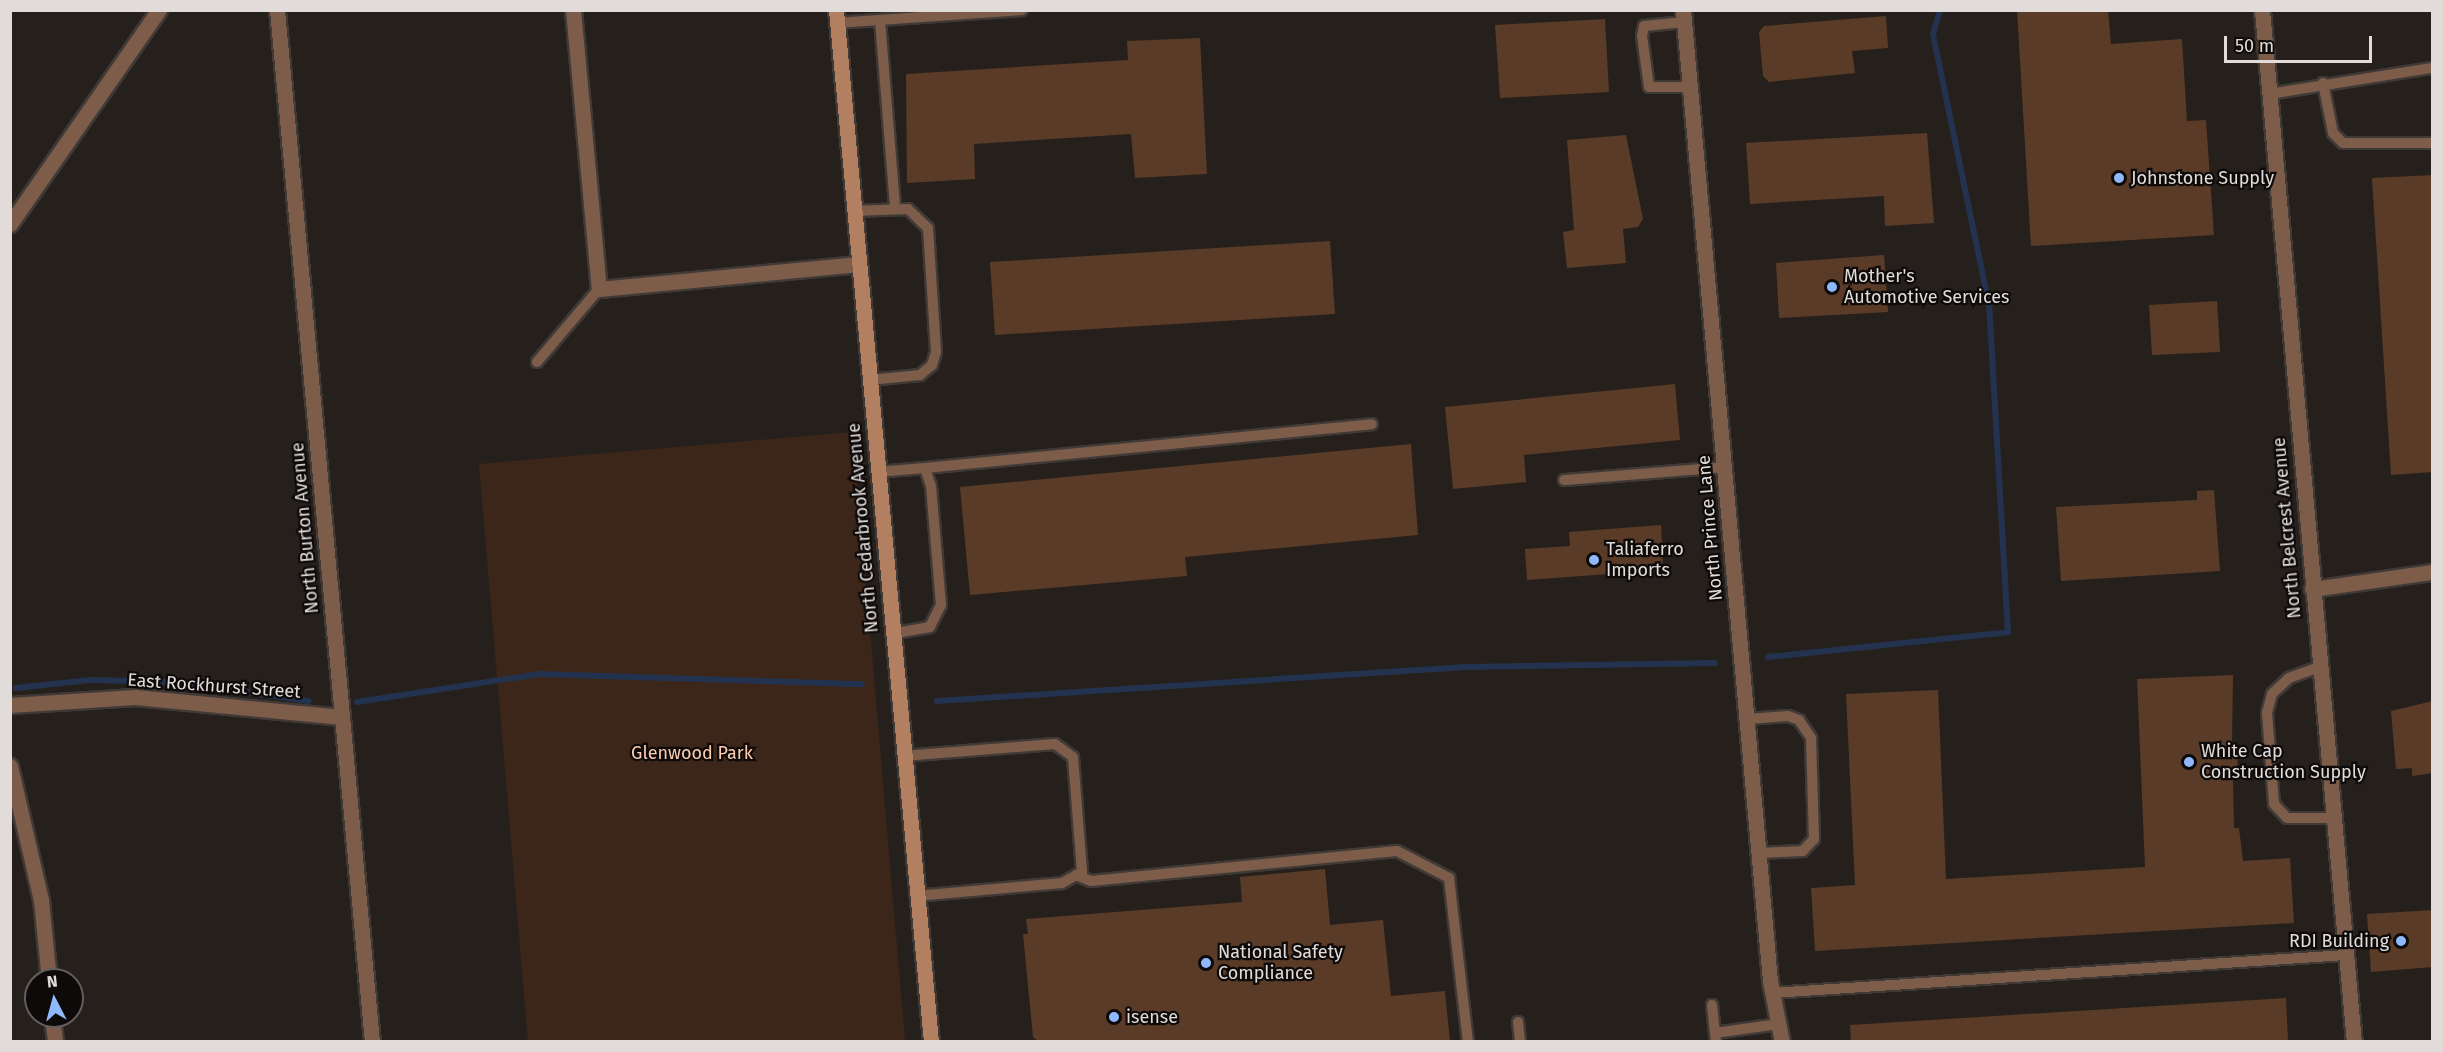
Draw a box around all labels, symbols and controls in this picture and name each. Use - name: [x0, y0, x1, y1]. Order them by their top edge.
- scale bar: [2227, 24, 2376, 62]
- text: 50 m: [2235, 35, 2274, 57]
- place label: Johnstone Supply: [2131, 167, 2274, 189]
- marker: Johnstone Supply: [2112, 171, 2126, 185]
- place label: Mother's Automotive Services: [1844, 266, 2009, 308]
- marker: Mother's Automotive Services: [1825, 280, 1839, 294]
- street label: North Cedarbrook Avenue: [843, 422, 883, 634]
- street label: North Belcrest Avenue: [2268, 437, 2306, 619]
- street label: North Burton Avenue: [287, 442, 323, 614]
- street label: North Prince Lane: [1693, 454, 1727, 602]
- place label: Taliaferro Imports: [1606, 539, 1684, 582]
- marker: Taliaferro Imports: [1587, 553, 1601, 567]
- street label: East Rockhurst Street: [127, 669, 301, 703]
- place label: White Cap Construction Supply: [2201, 741, 2366, 783]
- park label: Glenwood Park: [631, 742, 753, 764]
- marker: White Cap Construction Supply: [2182, 755, 2196, 769]
- place label: RDI Building: [2289, 930, 2389, 952]
- marker: RDI Building: [2394, 934, 2408, 948]
- place label: National Safety Compliance: [1218, 942, 1343, 984]
- marker: National Safety Compliance: [1199, 956, 1213, 970]
- north arrow: [24, 968, 84, 1028]
- text: N: [46, 972, 59, 992]
- place label: isense: [1126, 1006, 1178, 1028]
- marker: isense: [1107, 1010, 1121, 1024]

